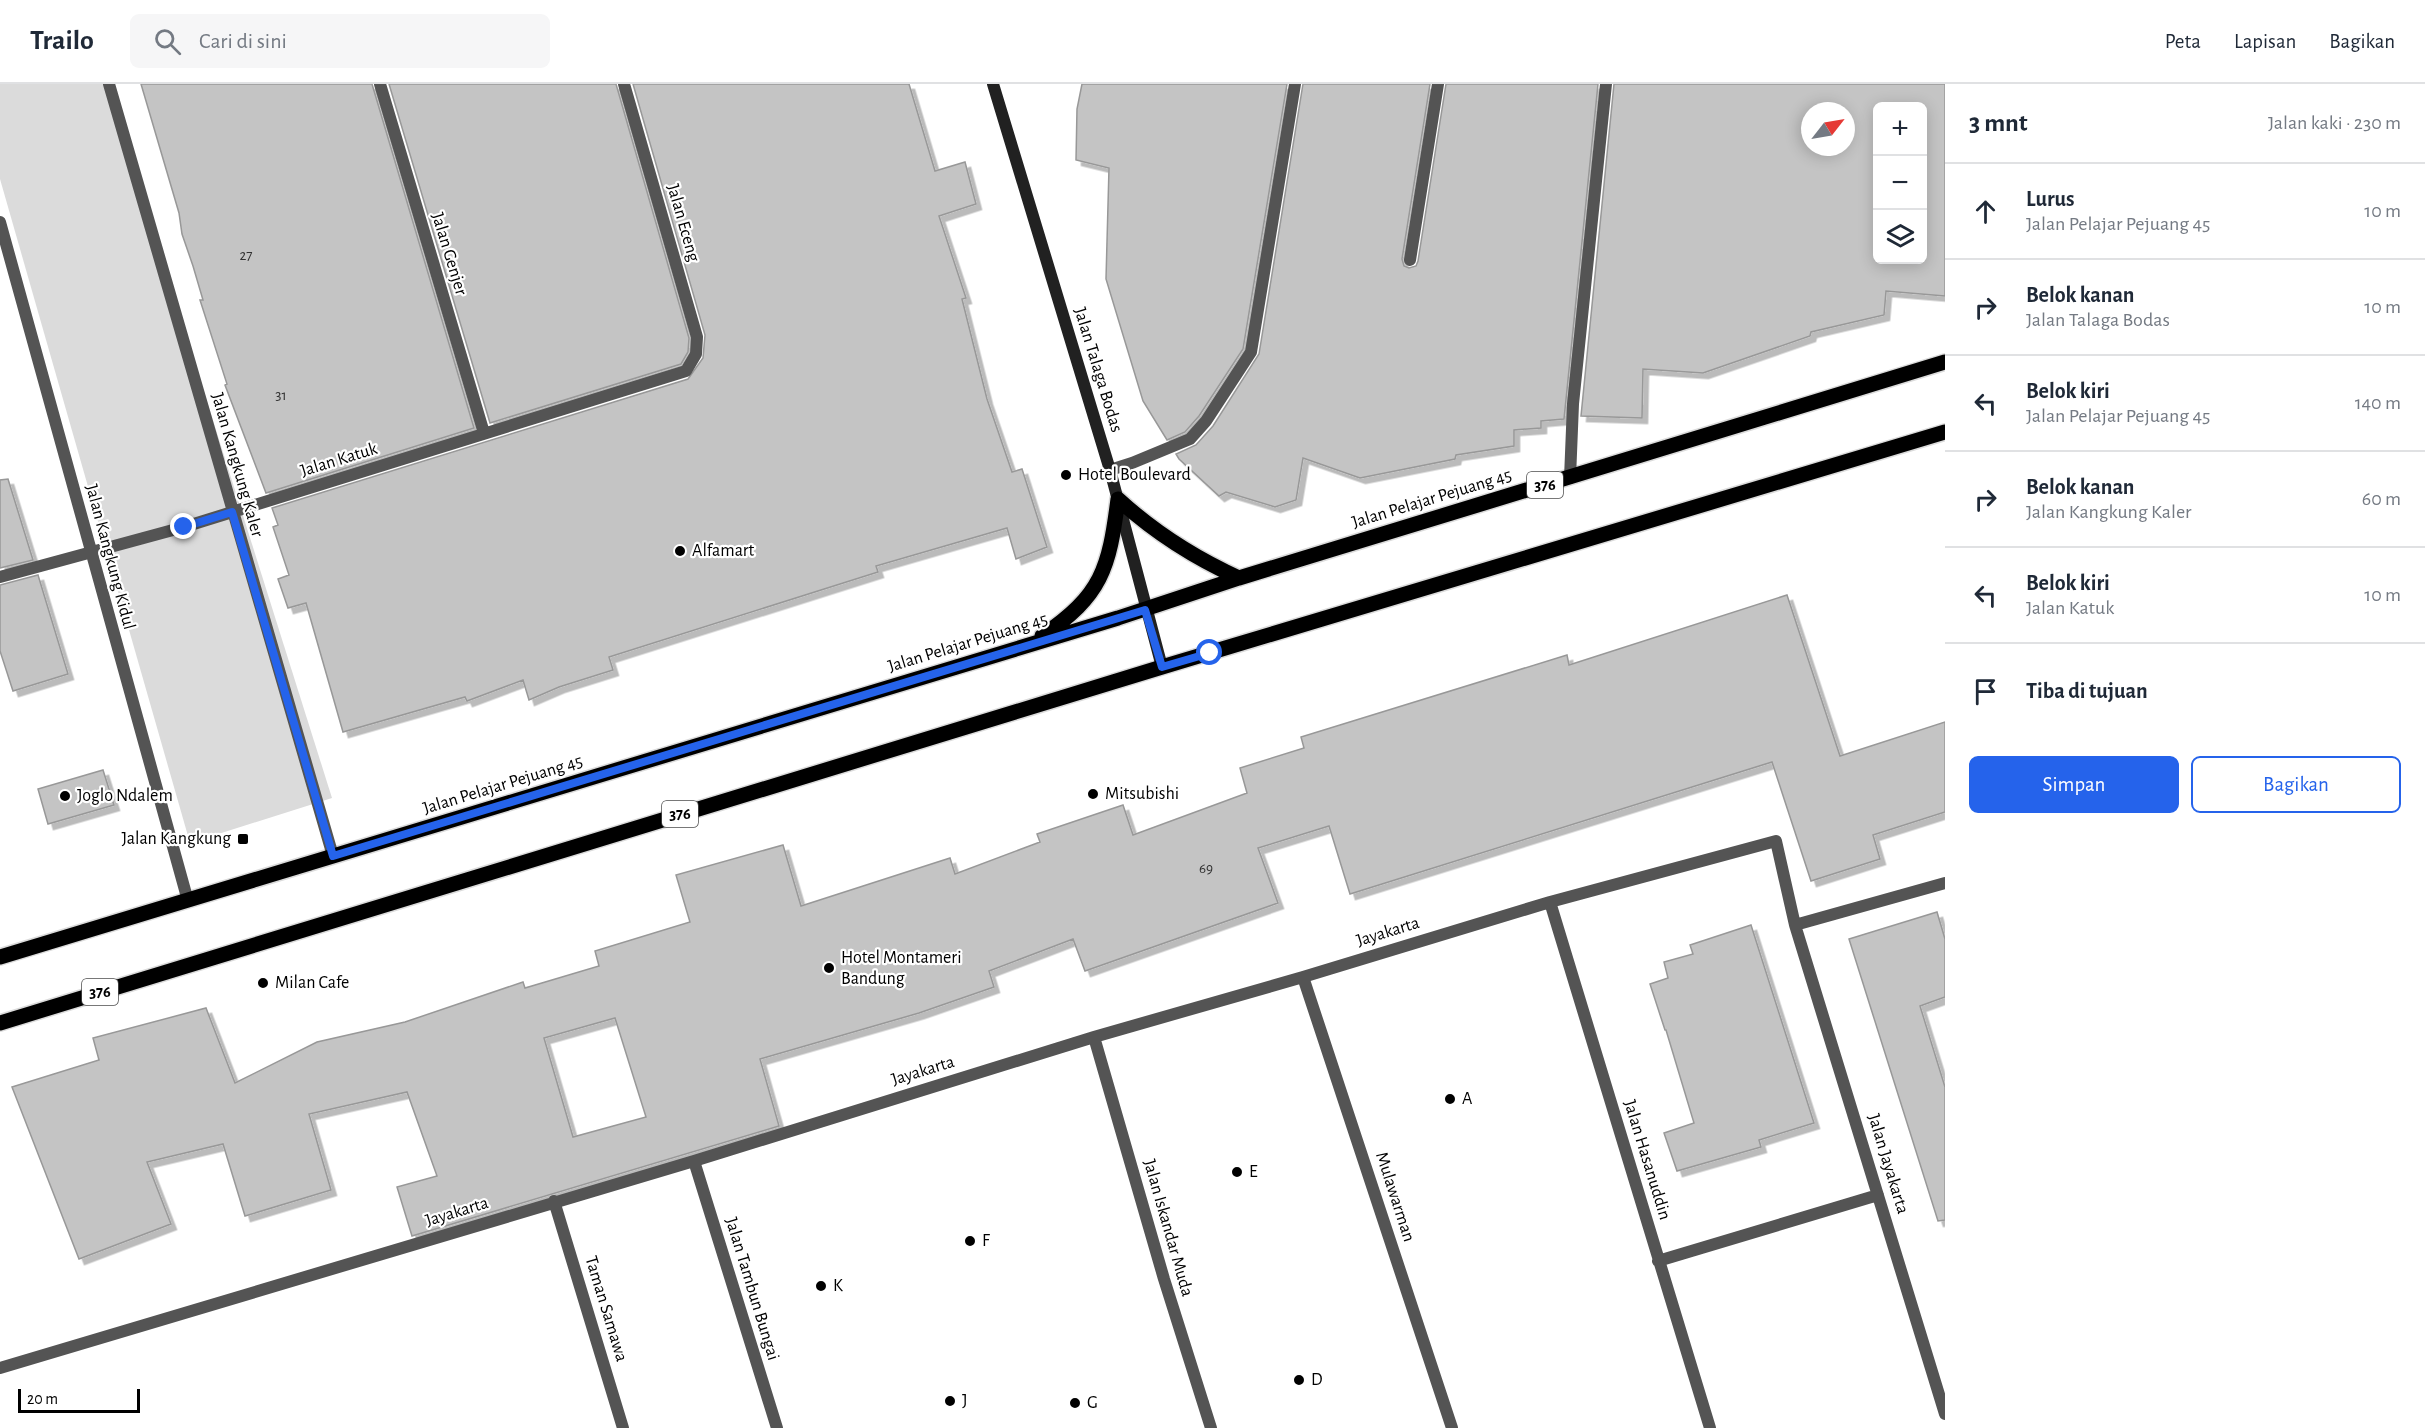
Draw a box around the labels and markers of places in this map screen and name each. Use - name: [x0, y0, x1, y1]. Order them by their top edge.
- place label: Hotel Boulevard: [1078, 466, 1191, 484]
- marker: Hotel Boulevard: [1059, 468, 1073, 482]
- place label: Alfamart: [692, 542, 755, 560]
- marker: Alfamart: [673, 544, 687, 558]
- place label: Mitsubishi: [1105, 785, 1179, 803]
- place label: Joglo Ndalem: [77, 787, 173, 805]
- marker: Mitsubishi: [1086, 787, 1100, 801]
- marker: Joglo Ndalem: [58, 789, 72, 803]
- place label: Jalan Kangkung: [122, 830, 231, 848]
- marker: Jalan Kangkung: [236, 832, 250, 846]
- place label: Hotel Montameri Bandung: [841, 949, 962, 988]
- marker: Hotel Montameri Bandung: [822, 961, 836, 975]
- place label: Milan Cafe: [275, 974, 349, 992]
- marker: Milan Cafe: [256, 976, 270, 990]
- place label: A: [1462, 1090, 1473, 1108]
- marker: A: [1443, 1092, 1457, 1106]
- place label: E: [1249, 1163, 1258, 1181]
- marker: E: [1230, 1165, 1244, 1179]
- place label: F: [982, 1232, 990, 1250]
- marker: F: [963, 1234, 977, 1248]
- place label: K: [833, 1277, 843, 1295]
- marker: K: [814, 1279, 828, 1293]
- place label: D: [1311, 1371, 1323, 1389]
- marker: D: [1292, 1373, 1306, 1387]
- place label: J: [962, 1392, 968, 1410]
- marker: J: [943, 1394, 957, 1408]
- place label: G: [1087, 1394, 1098, 1412]
- marker: G: [1068, 1396, 1082, 1410]

